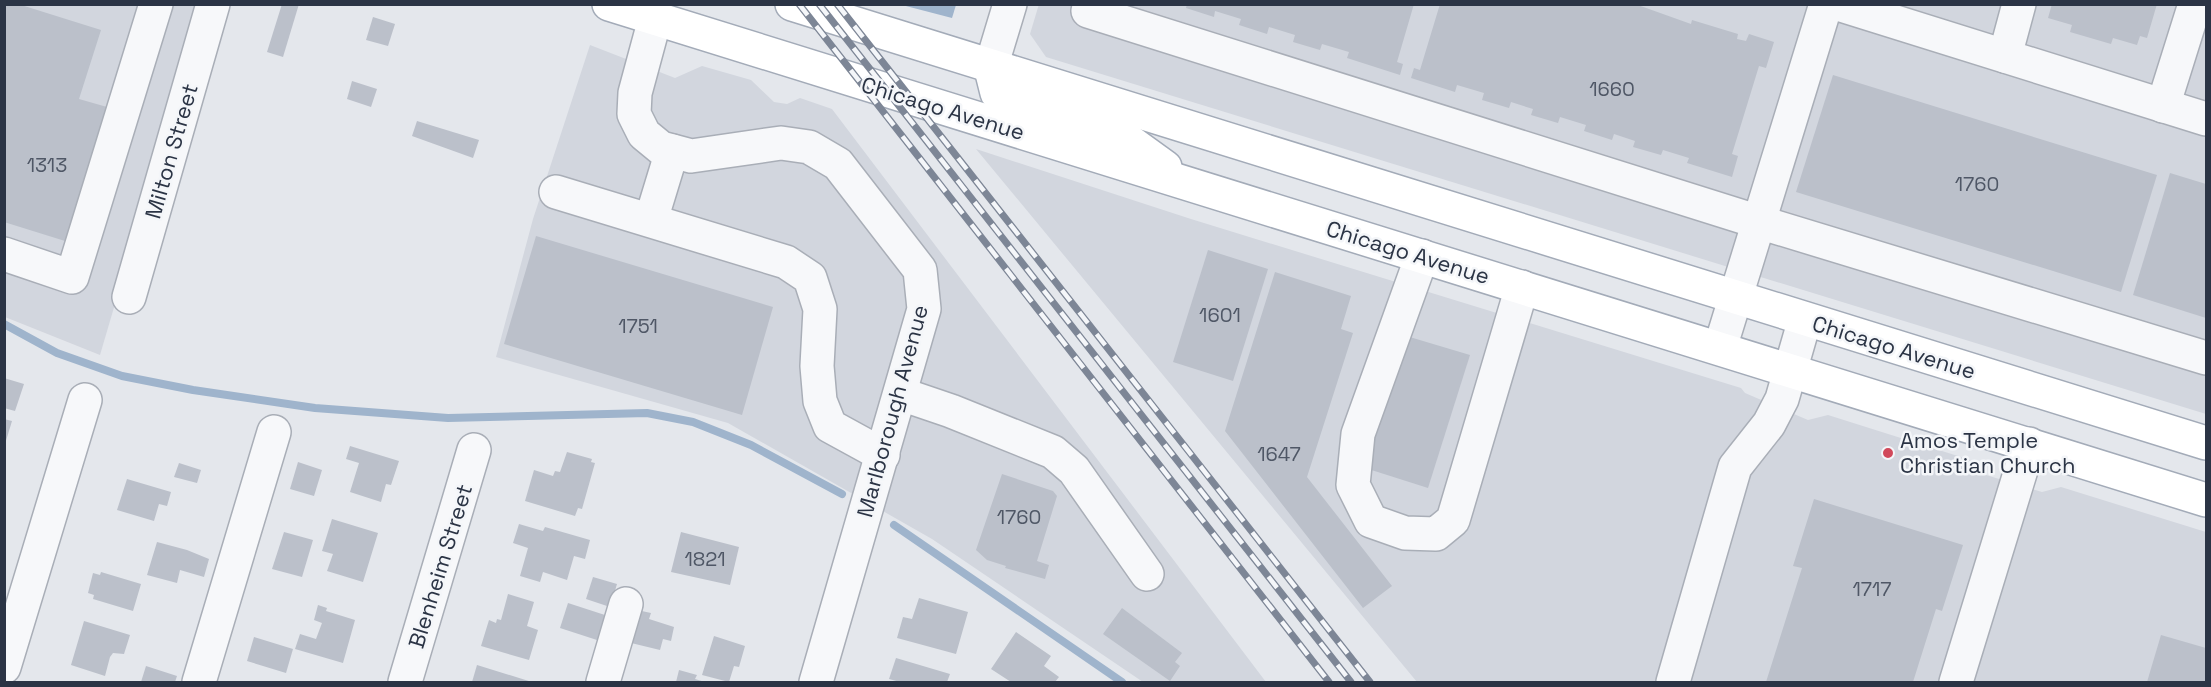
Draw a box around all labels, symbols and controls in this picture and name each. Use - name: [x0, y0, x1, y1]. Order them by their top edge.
- street label: Chicago Avenue: [858, 70, 1028, 146]
- house number: 1660: [1589, 76, 1635, 102]
- street label: Milton Street: [138, 80, 204, 222]
- house number: 1313: [27, 152, 67, 178]
- house number: 1760: [1955, 171, 1999, 197]
- street label: Chicago Avenue: [1323, 214, 1493, 290]
- street label: Marlborough Avenue: [850, 302, 934, 520]
- house number: 1601: [1199, 302, 1241, 328]
- street label: Chicago Avenue: [1809, 309, 1979, 385]
- house number: 1751: [618, 313, 658, 339]
- place label: Amos Temple Christian Church: [1900, 426, 2075, 479]
- house number: 1647: [1257, 441, 1301, 467]
- marker: Amos Temple Christian Church: [1881, 446, 1895, 460]
- street label: Blenheim Street: [402, 481, 478, 651]
- house number: 1760: [997, 504, 1041, 530]
- house number: 1821: [684, 546, 726, 572]
- house number: 1717: [1852, 576, 1892, 602]

